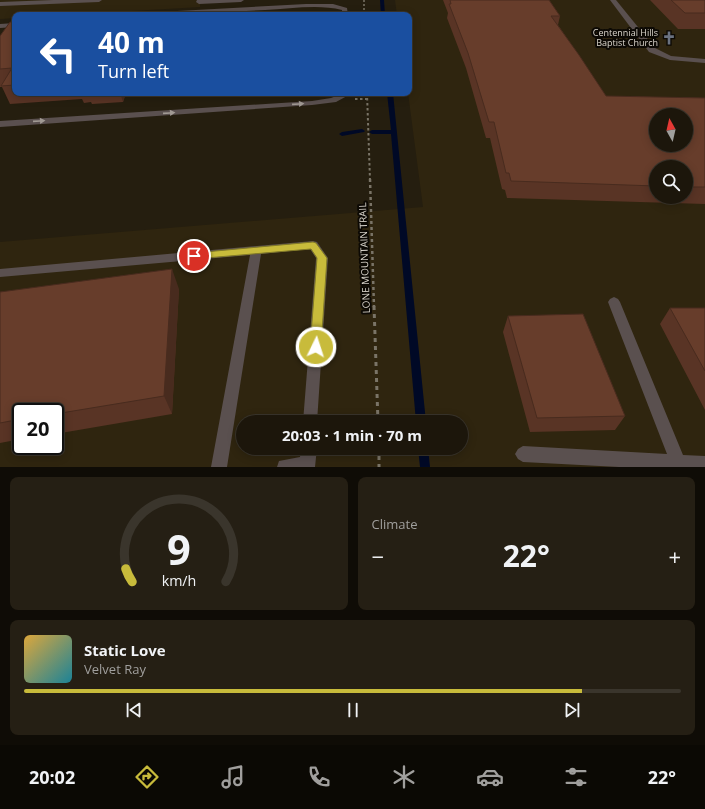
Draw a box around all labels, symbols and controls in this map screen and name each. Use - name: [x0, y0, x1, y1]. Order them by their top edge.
- text: 40 m: [98, 23, 165, 61]
- place label: Centennial Hills Baptist Church: [593, 26, 658, 49]
- icon: left: [32, 28, 84, 80]
- church icon: Centennial Hills Baptist Church: [661, 30, 677, 46]
- text: Turn left: [98, 59, 169, 83]
- one-way arrow: [292, 101, 304, 108]
- north arrow: [649, 108, 693, 152]
- map controls: [649, 108, 693, 204]
- one-way arrow: [163, 109, 175, 116]
- one-way arrow: [33, 118, 45, 125]
- button: search: [649, 160, 693, 204]
- street label: LONE MOUNTAIN TRAIL: [355, 202, 373, 314]
- pin: [177, 239, 211, 273]
- icon: arrive: [183, 245, 205, 267]
- position arrow: [295, 326, 337, 368]
- speed limit sign: 20: [12, 403, 64, 455]
- text: 20:03 · 1 min · 70 m: [282, 425, 422, 445]
- text: Climate: [372, 515, 417, 533]
- text: 9: [167, 520, 191, 576]
- text: 22°: [503, 535, 550, 576]
- text: −: [372, 541, 384, 571]
- text: +: [668, 541, 681, 571]
- text: km/h: [161, 570, 196, 589]
- text: Static Love: [84, 640, 166, 660]
- text: Velvet Ray: [84, 660, 146, 678]
- icon: previous: [123, 699, 145, 721]
- icon: pause: [342, 699, 364, 721]
- icon: next: [561, 699, 583, 721]
- icon: directions: [133, 763, 161, 791]
- icon: music: [219, 763, 247, 791]
- icon: phone: [305, 763, 333, 791]
- icon: climate: [390, 763, 418, 791]
- icon: car: [476, 763, 504, 791]
- icon: filters: [562, 763, 590, 791]
- text: 20:02: [29, 765, 75, 789]
- text: 22°: [648, 765, 676, 789]

